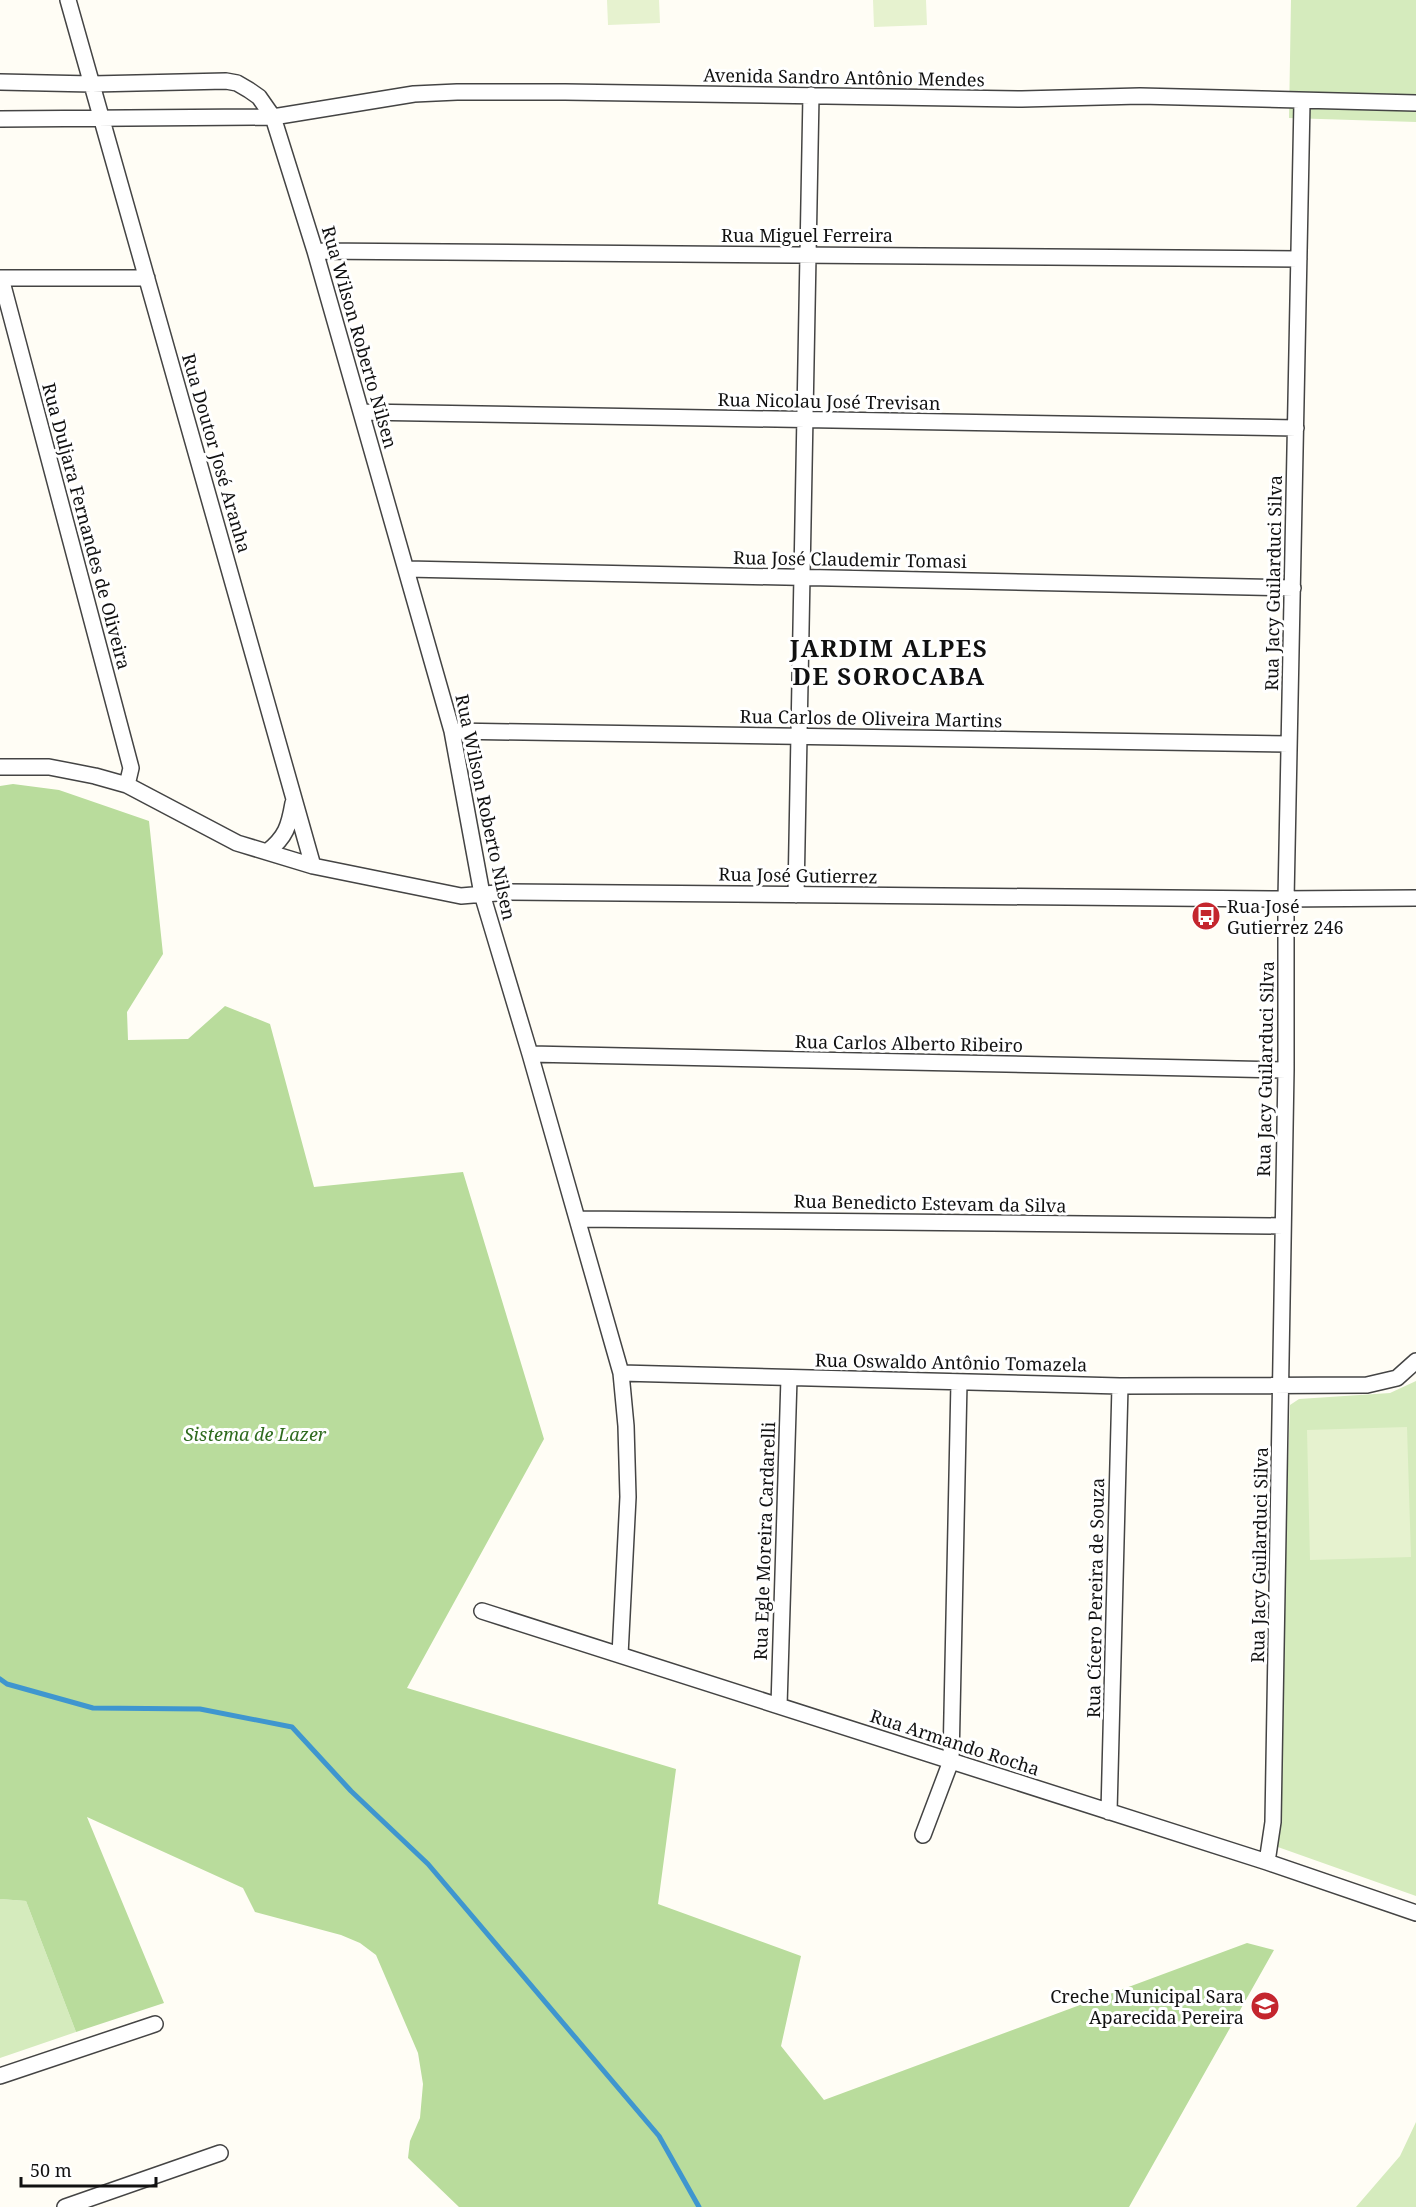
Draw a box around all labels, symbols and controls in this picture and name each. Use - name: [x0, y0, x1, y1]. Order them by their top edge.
- street label: Avenida Sandro Antônio Mendes: [703, 63, 985, 91]
- street label: Rua Wilson Roberto Nilsen: [317, 223, 403, 451]
- street label: Rua Miguel Ferreira: [721, 223, 893, 247]
- street label: Rua Doutor José Aranha: [177, 351, 257, 555]
- street label: Rua Duljara Fernandes de Oliveira: [37, 380, 137, 672]
- street label: Rua Nicolau José Trevisan: [717, 387, 941, 415]
- street label: Rua Jacy Guilarduci Silva: [1259, 475, 1287, 691]
- street label: Rua José Claudemir Tomasi: [733, 545, 967, 573]
- district label: JARDIM ALPES DE SOROCABA: [789, 631, 988, 692]
- street label: Rua Wilson Roberto Nilsen: [450, 692, 522, 922]
- street label: Rua Carlos de Oliveira Martins: [740, 704, 1002, 732]
- street label: Rua José Gutierrez: [718, 862, 878, 888]
- place label: Rua José Gutierrez 246: [1227, 894, 1344, 939]
- bus stop icon: Rua José Gutierrez 246: [1190, 900, 1222, 932]
- street label: Rua Jacy Guilarduci Silva: [1251, 961, 1279, 1177]
- street label: Rua Carlos Alberto Ribeiro: [795, 1029, 1023, 1057]
- street label: Rua Benedicto Estevam da Silva: [793, 1189, 1067, 1217]
- street label: Rua Oswaldo Antônio Tomazela: [815, 1348, 1087, 1376]
- street label: Rua Egle Moreira Cardarelli: [748, 1421, 780, 1661]
- park label: Sistema de Lazer: [184, 1422, 327, 1446]
- street label: Rua Jacy Guilarduci Silva: [1245, 1447, 1273, 1663]
- street label: Rua Cícero Pereira de Souza: [1081, 1478, 1109, 1718]
- street label: Rua Armando Rocha: [867, 1703, 1043, 1781]
- place label: Creche Municipal Sara Aparecida Pereira: [1050, 1984, 1244, 2029]
- school or university icon: Creche Municipal Sara Aparecida Pereira: [1249, 1990, 1281, 2022]
- scale bar: [21, 2150, 156, 2188]
- text: 50 m: [30, 2158, 72, 2182]

